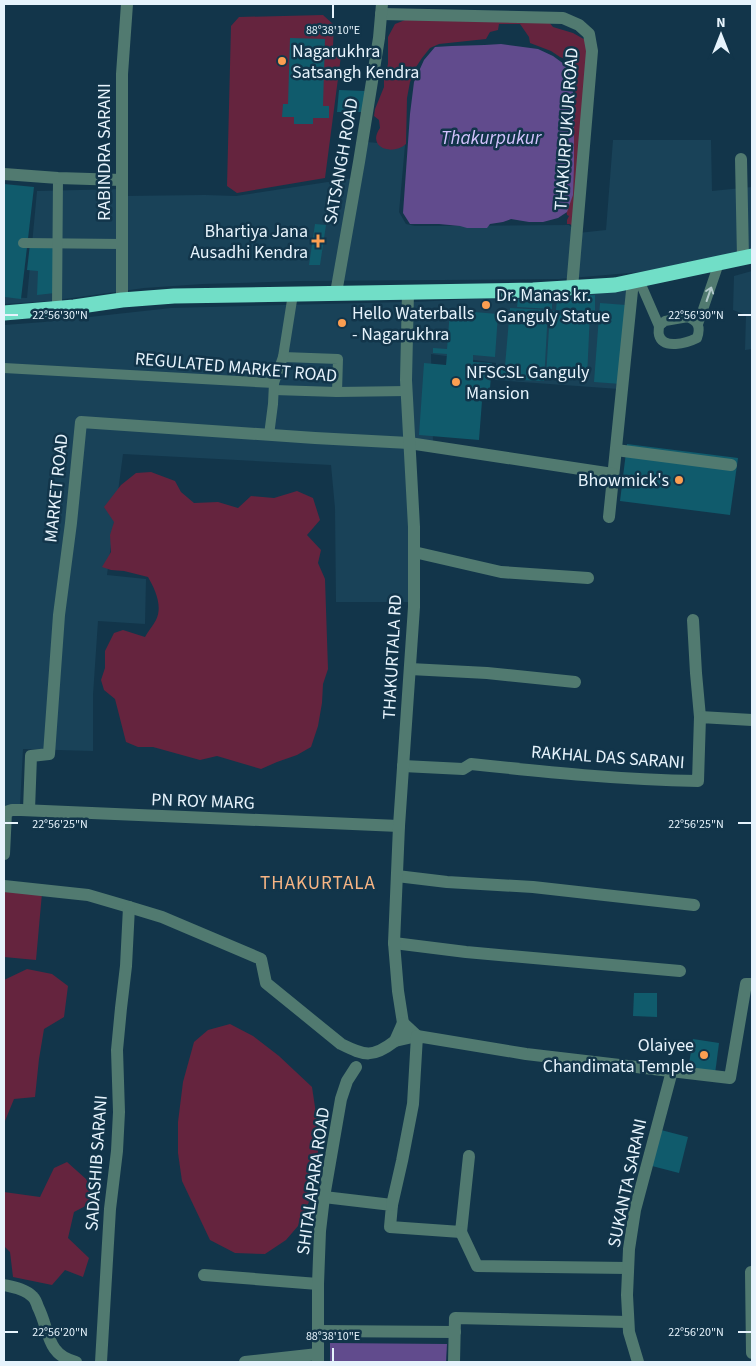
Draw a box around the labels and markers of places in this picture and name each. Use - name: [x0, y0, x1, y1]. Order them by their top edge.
- place label: Nagarukhra Satsangh Kendra: [292, 39, 419, 85]
- marker: Nagarukhra Satsangh Kendra: [276, 55, 288, 67]
- place label: Bhartiya Jana Ausadhi Kendra: [190, 219, 308, 265]
- marker: Bhartiya Jana Ausadhi Kendra: [312, 235, 324, 247]
- place label: Dr. Manas kr. Ganguly Statue: [496, 283, 610, 329]
- marker: Dr. Manas kr. Ganguly Statue: [480, 299, 492, 311]
- place label: Hello Waterballs - Nagarukhra: [352, 301, 474, 347]
- marker: Hello Waterballs - Nagarukhra: [336, 317, 348, 329]
- place label: NFSCSL Ganguly Mansion: [466, 360, 590, 406]
- marker: NFSCSL Ganguly Mansion: [450, 376, 462, 388]
- place label: Bhowmick's: [578, 468, 669, 493]
- marker: Bhowmick's: [673, 474, 685, 486]
- place label: Olaiyee Chandimata Temple: [543, 1033, 694, 1079]
- marker: Olaiyee Chandimata Temple: [698, 1049, 710, 1061]

